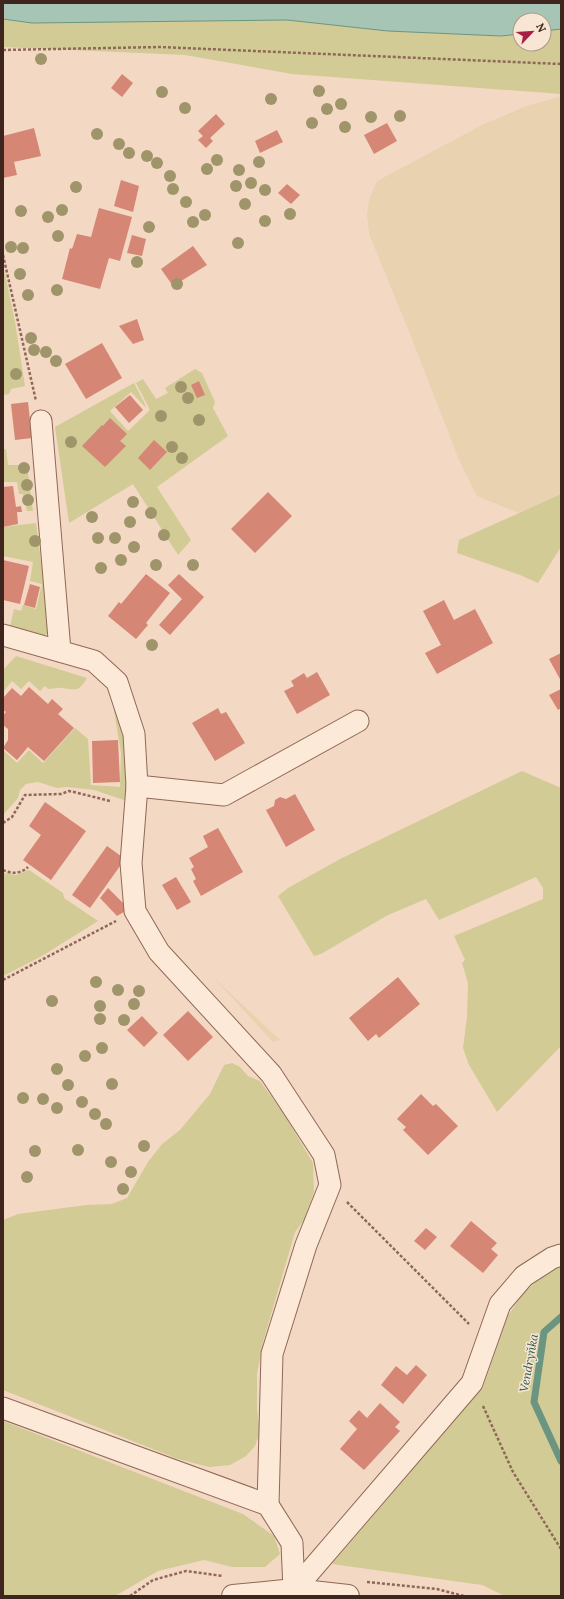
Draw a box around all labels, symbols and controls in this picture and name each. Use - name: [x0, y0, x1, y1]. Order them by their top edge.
- north arrow: [512, 12, 552, 52]
- text: N: [533, 21, 549, 35]
- water label: Vendryňka: [516, 1332, 541, 1393]

